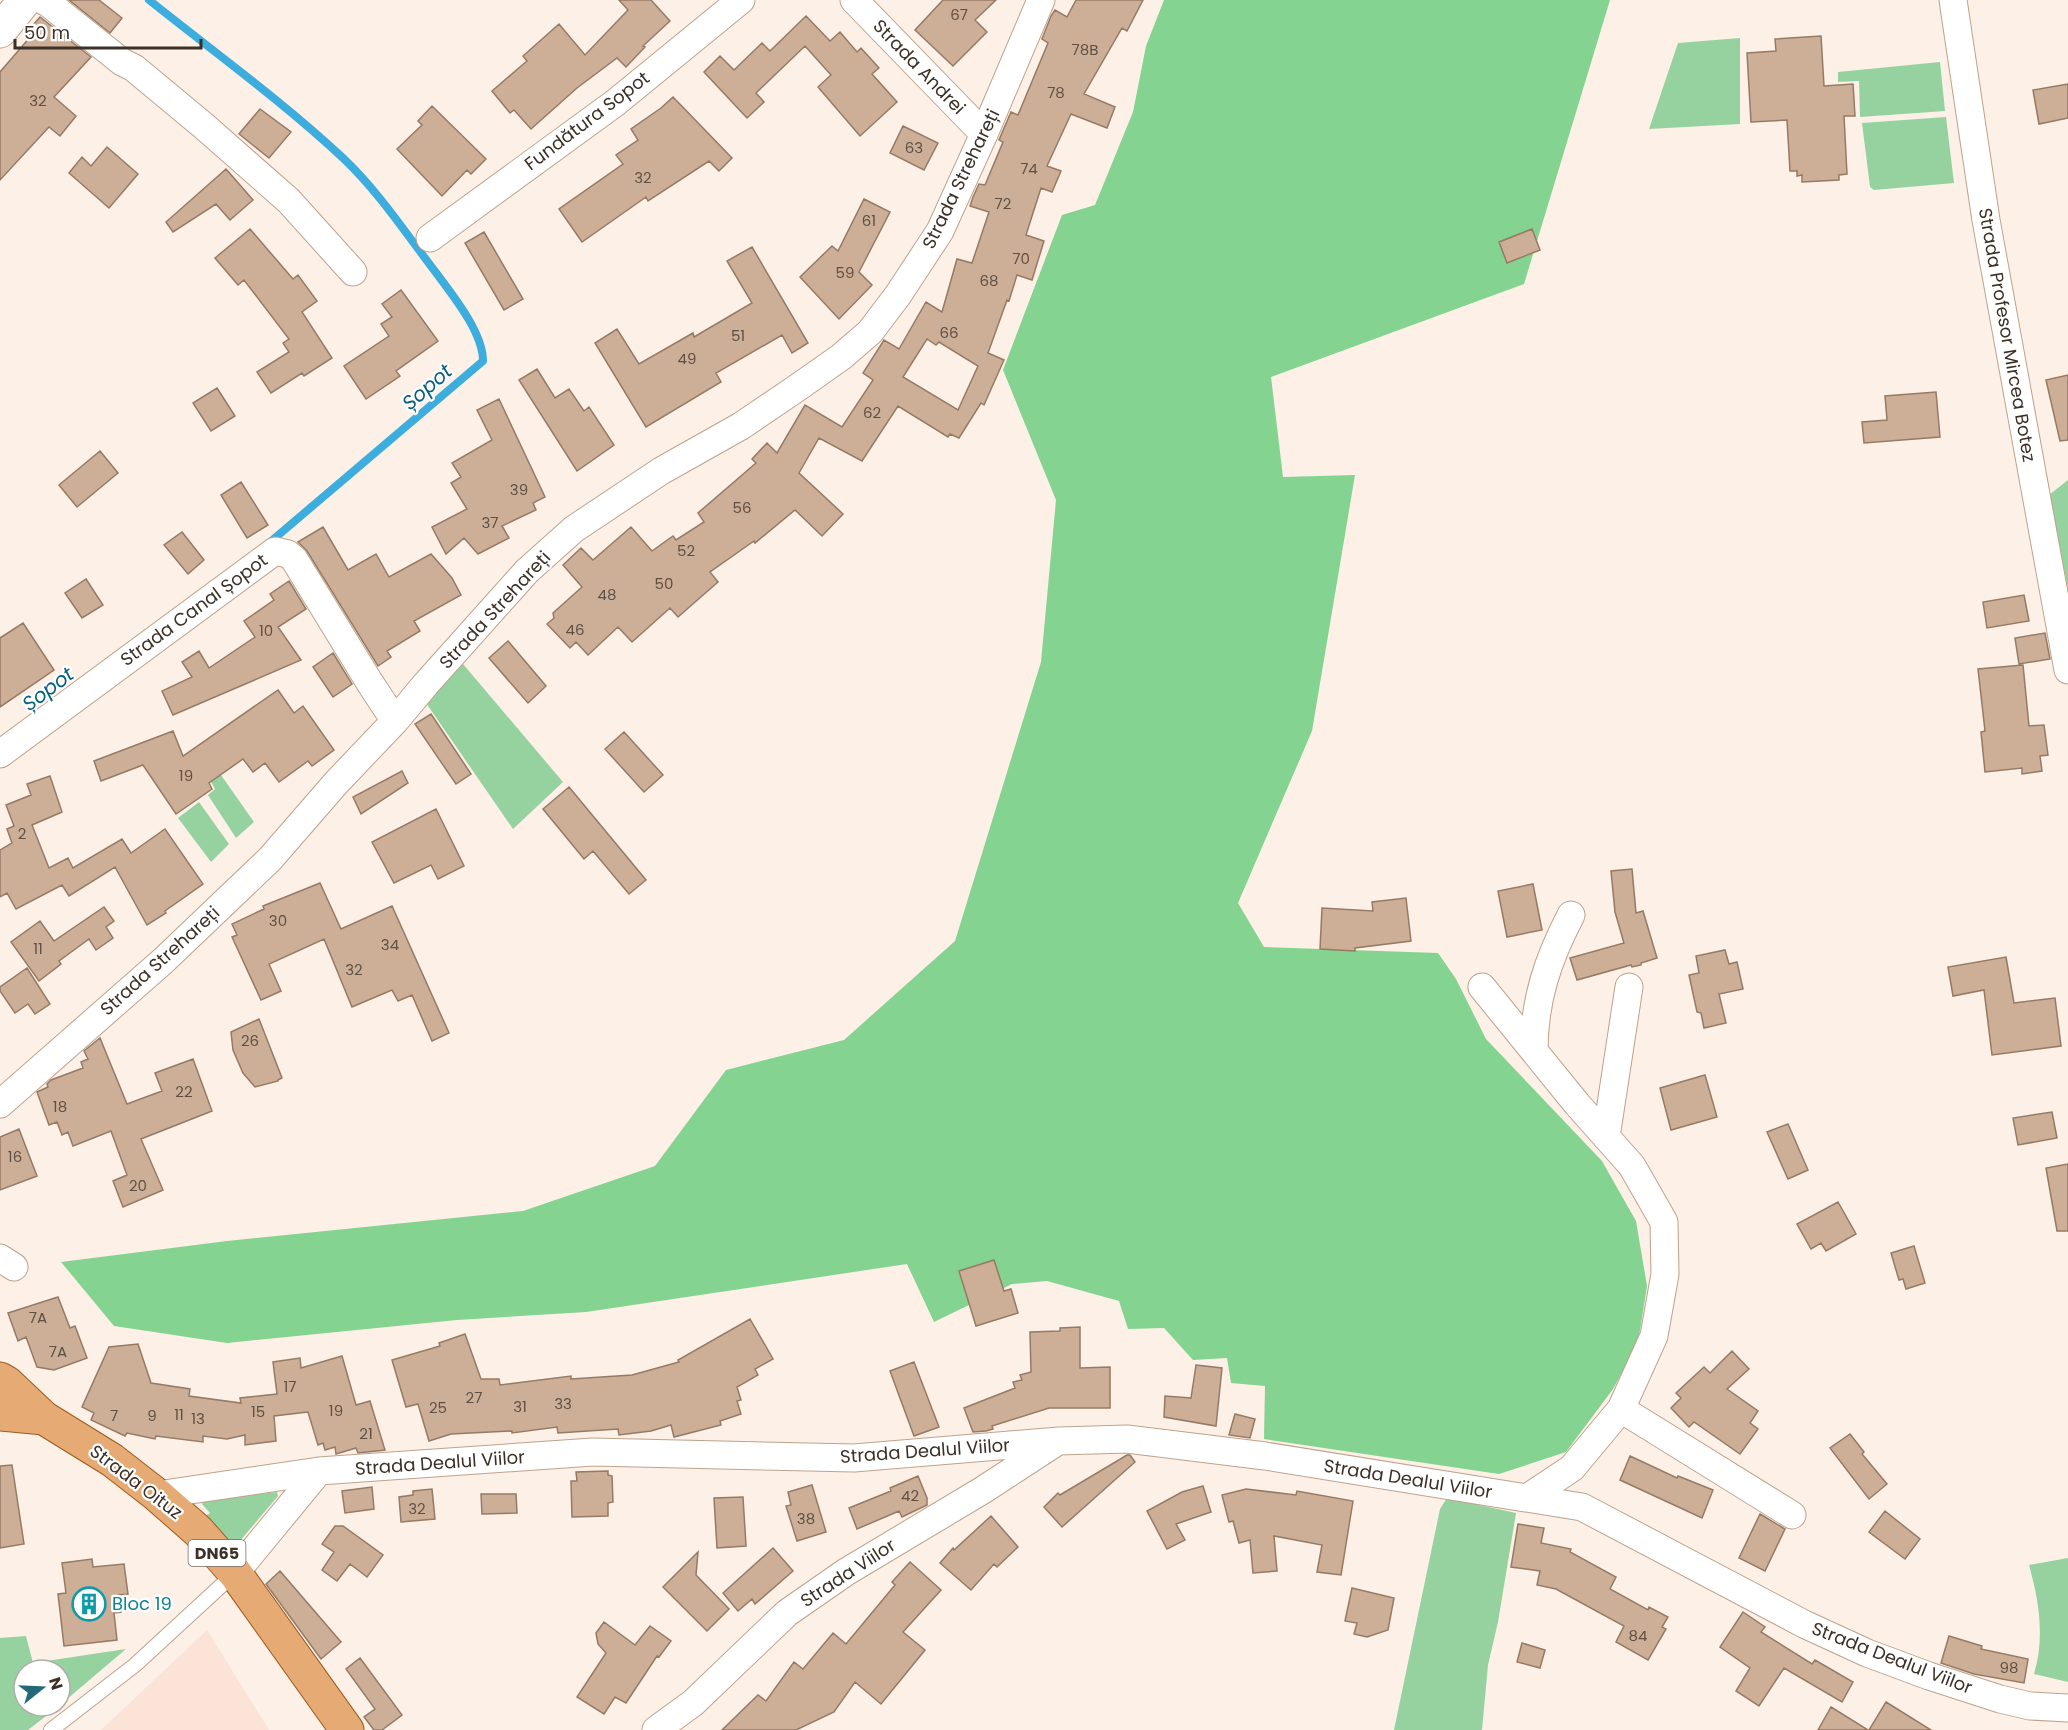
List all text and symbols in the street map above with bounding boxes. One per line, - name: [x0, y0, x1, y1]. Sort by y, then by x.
- house number: 67: [950, 4, 968, 25]
- scale bar: [15, 12, 201, 50]
- street label: Strada Andrei: [868, 14, 971, 120]
- text: 50 m: [24, 20, 70, 45]
- house number: 78B: [1072, 39, 1098, 60]
- street label: Fundătura Sopot: [519, 65, 654, 176]
- house number: 78: [1047, 82, 1065, 103]
- house number: 32: [29, 90, 47, 111]
- street label: Strada Strehareți: [916, 105, 1005, 253]
- house number: 63: [905, 137, 923, 158]
- house number: 74: [1020, 158, 1038, 179]
- house number: 32: [634, 167, 652, 188]
- house number: 72: [995, 193, 1011, 214]
- street label: Strada Profesor Mircea Botez: [1973, 206, 2042, 464]
- house number: 61: [862, 210, 876, 231]
- house number: 70: [1012, 248, 1030, 269]
- house number: 59: [836, 262, 854, 283]
- house number: 68: [980, 270, 999, 291]
- house number: 66: [939, 322, 959, 343]
- house number: 51: [731, 325, 745, 346]
- house number: 49: [678, 348, 696, 369]
- water label: Șopot: [396, 357, 459, 417]
- house number: 62: [863, 402, 881, 423]
- house number: 39: [510, 479, 528, 500]
- house number: 56: [733, 497, 751, 518]
- house number: 37: [481, 512, 499, 533]
- house number: 52: [677, 540, 695, 561]
- street label: Strada Strehareți: [433, 545, 556, 674]
- street label: Strada Canal Șopot: [115, 548, 272, 672]
- house number: 50: [655, 573, 673, 594]
- house number: 48: [598, 584, 616, 605]
- house number: 46: [566, 619, 584, 640]
- house number: 10: [259, 620, 273, 641]
- water label: Șopot: [16, 660, 80, 718]
- house number: 19: [179, 765, 193, 786]
- house number: 2: [18, 823, 26, 844]
- street label: Strada Strehareți: [95, 900, 225, 1021]
- house number: 30: [269, 910, 287, 931]
- house number: 34: [381, 934, 399, 955]
- house number: 11: [33, 938, 43, 959]
- house number: 32: [345, 959, 363, 980]
- house number: 26: [241, 1030, 259, 1051]
- house number: 22: [175, 1081, 193, 1102]
- house number: 18: [53, 1096, 67, 1117]
- house number: 16: [8, 1146, 22, 1167]
- house number: 20: [129, 1175, 147, 1196]
- house number: 7A: [29, 1307, 47, 1328]
- house number: 7A: [49, 1341, 67, 1362]
- house number: 17: [284, 1376, 297, 1397]
- house number: 27: [466, 1387, 482, 1408]
- house number: 33: [554, 1393, 572, 1414]
- house number: 31: [513, 1396, 527, 1417]
- house number: 25: [429, 1397, 447, 1418]
- house number: 19: [329, 1400, 343, 1421]
- house number: 15: [251, 1401, 265, 1422]
- house number: 11: [174, 1404, 184, 1425]
- house number: 7: [110, 1405, 118, 1426]
- house number: 9: [147, 1405, 157, 1426]
- house number: 13: [191, 1408, 205, 1429]
- house number: 21: [359, 1423, 373, 1444]
- street label: Strada Dealul Viilor: [839, 1432, 1011, 1469]
- street label: Strada Oituz: [85, 1439, 188, 1525]
- street label: Strada Dealul Viilor: [354, 1444, 526, 1481]
- street label: Strada Dealul Viilor: [1322, 1453, 1494, 1504]
- house number: 42: [901, 1485, 919, 1506]
- house number: 32: [408, 1498, 426, 1519]
- house number: 38: [797, 1508, 815, 1529]
- street label: Strada Viilor: [795, 1532, 900, 1613]
- road number: DN65: [188, 1540, 246, 1566]
- building icon: Bloc 19: [71, 1586, 107, 1622]
- place label: Bloc 19: [112, 1591, 172, 1616]
- street label: Strada Dealul Viilor: [1808, 1615, 1976, 1700]
- house number: 84: [1629, 1625, 1647, 1646]
- house number: 98: [2000, 1657, 2018, 1678]
- north arrow: [12, 1658, 72, 1718]
- text: N: [43, 1674, 69, 1693]

